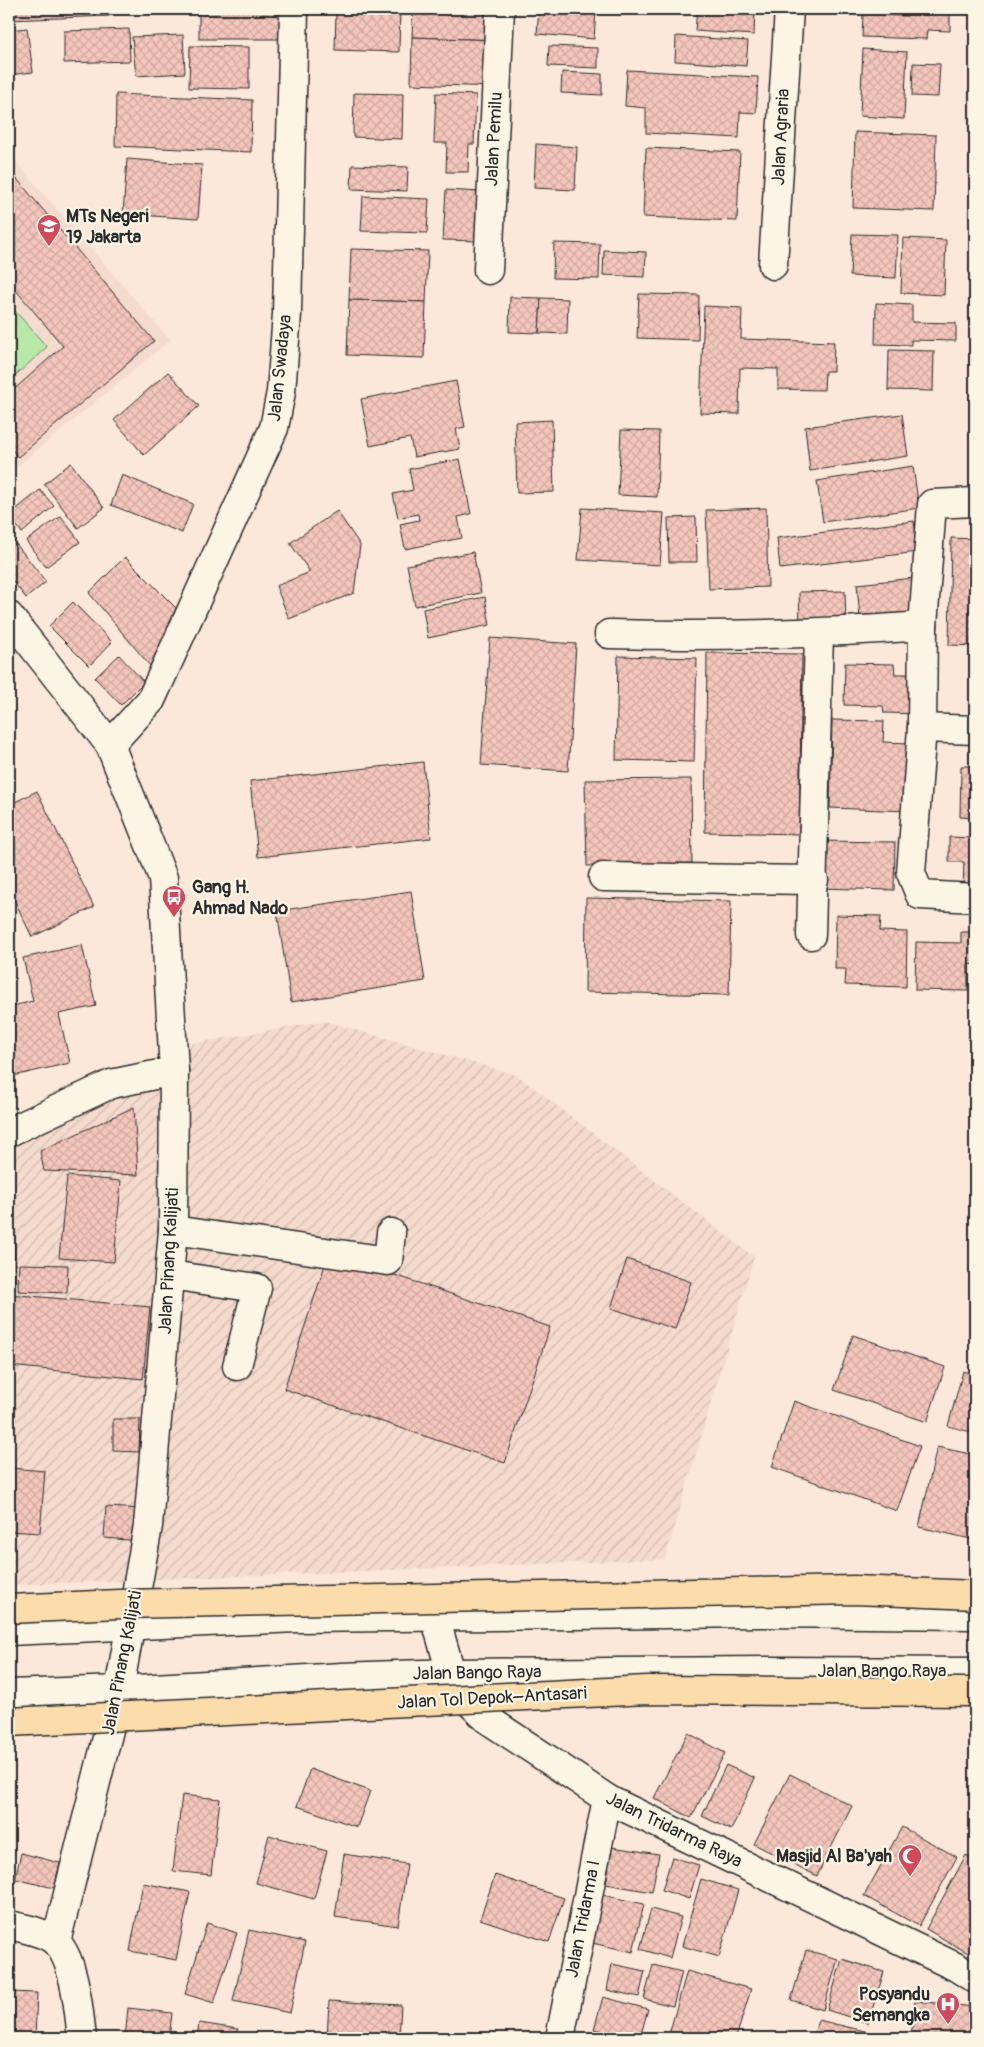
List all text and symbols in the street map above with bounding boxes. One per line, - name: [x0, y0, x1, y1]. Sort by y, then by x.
- street label: Jalan Agraria: [767, 88, 795, 186]
- street label: Jalan Pemilu: [480, 91, 508, 187]
- place label: MTs Negeri 19 Jakarta: [66, 205, 149, 249]
- school or university icon: MTs Negeri 19 Jakarta: [36, 213, 62, 247]
- street label: Jalan Swadaya: [263, 313, 297, 423]
- place label: Gang H. Ahmad Nado: [192, 876, 288, 920]
- bus stop icon: Gang H. Ahmad Nado: [161, 884, 187, 918]
- street label: Jalan Pinang Kalijati: [154, 1187, 184, 1335]
- street label: Jalan Pinang Kalijati: [97, 1589, 147, 1737]
- street label: Jalan Bango Raya: [412, 1660, 542, 1686]
- street label: Jalan Bango Raya: [818, 1660, 946, 1683]
- street label: Jalan Tol Depok–Antasari: [397, 1682, 587, 1714]
- street label: Jalan Tridarma Raya: [602, 1787, 746, 1873]
- mosque icon: Masjid Al Ba'yah: [897, 1843, 923, 1877]
- place label: Masjid Al Ba'yah: [776, 1845, 893, 1868]
- street label: Jalan Tridarma I: [560, 1858, 606, 1980]
- place label: Posyandu Semangka: [852, 1983, 931, 2027]
- hospital icon: Posyandu Semangka: [935, 1991, 961, 2025]

